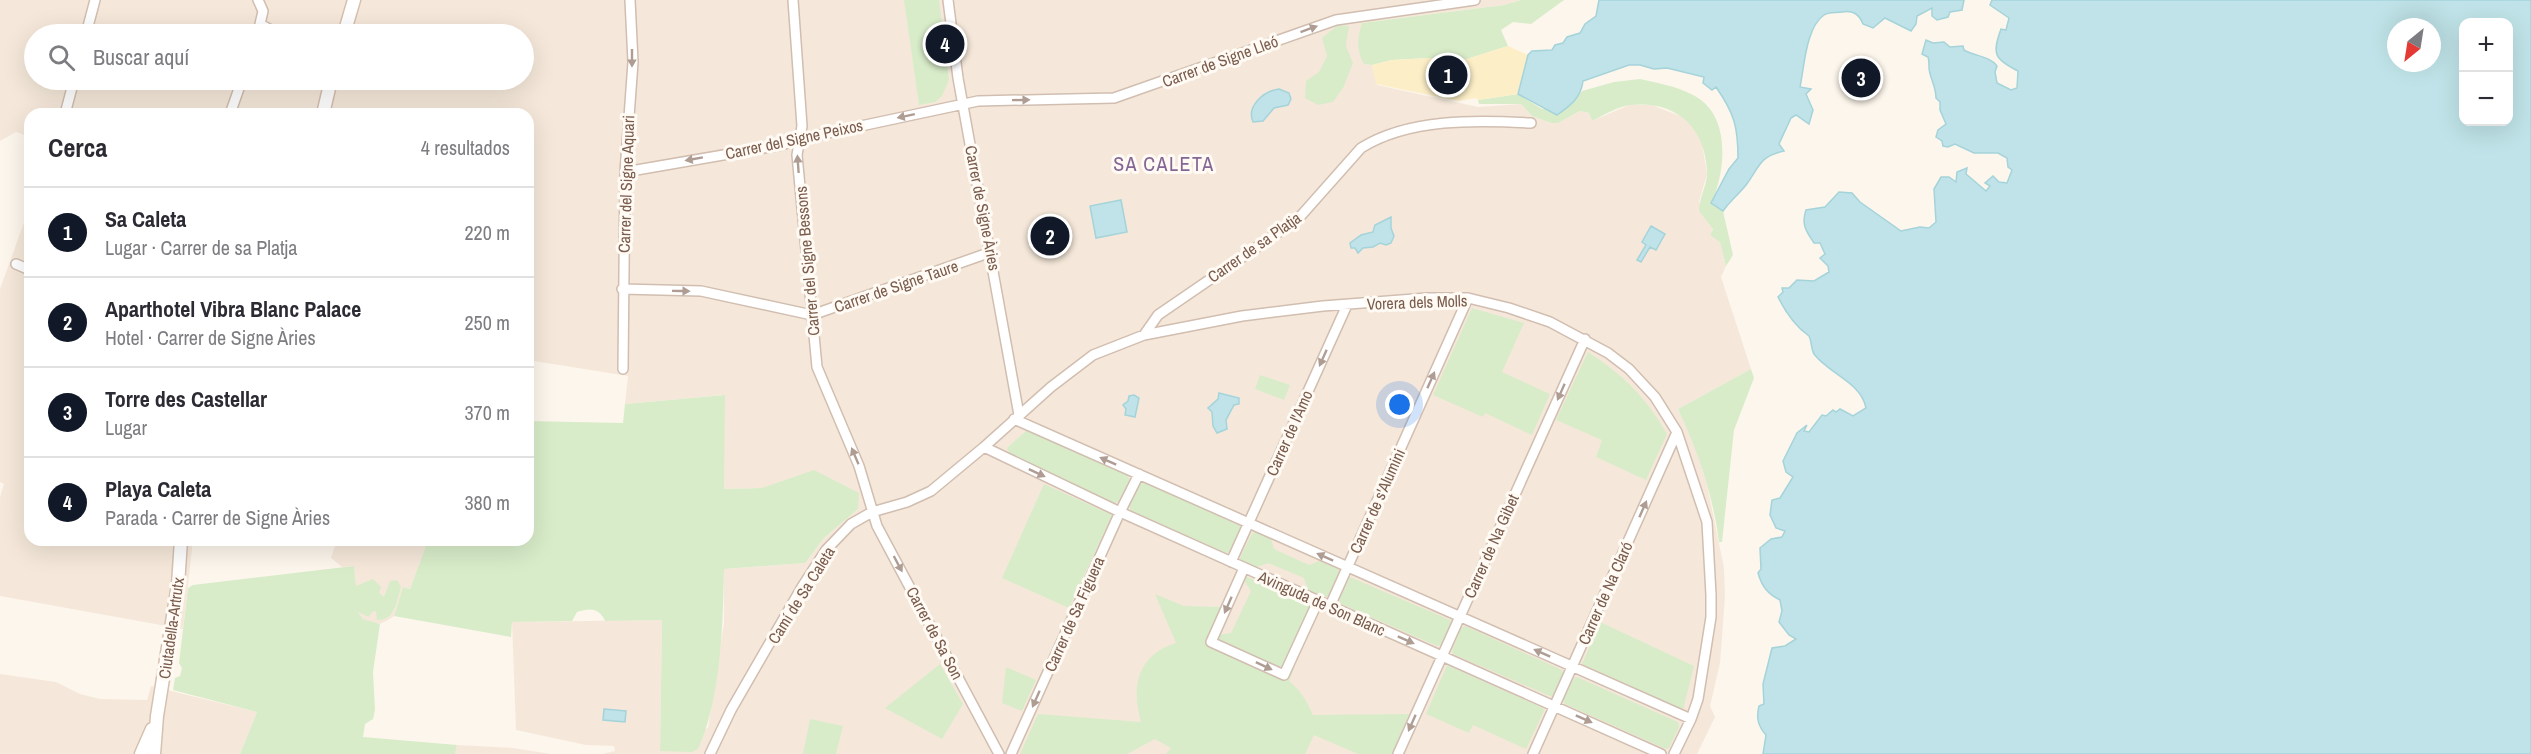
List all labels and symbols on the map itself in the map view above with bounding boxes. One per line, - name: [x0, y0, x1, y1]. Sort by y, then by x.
- north arrow: [2387, 18, 2441, 72]
- pin: 4: [926, 22, 964, 66]
- one-way arrow: [1300, 24, 1318, 34]
- street label: Carrer de Signe Lleó: [1159, 30, 1281, 92]
- one-way arrow: [627, 49, 637, 68]
- pin: 1: [1428, 52, 1468, 98]
- pin: 3: [1842, 56, 1880, 100]
- one-way arrow: [1012, 95, 1031, 105]
- one-way arrow: [897, 111, 915, 121]
- street label: Carrer del Signe Peixos: [723, 114, 865, 164]
- street label: Carrer del Signe Aquari: [613, 115, 639, 253]
- street label: Carrer de Signe Àries: [960, 144, 1006, 272]
- district label: SA CALETA: [1113, 150, 1215, 177]
- one-way arrow: [685, 155, 704, 164]
- one-way arrow: [794, 155, 803, 174]
- street label: Carrer del Signe Bessons: [789, 185, 825, 337]
- street label: Carrer de sa Platja: [1203, 206, 1306, 287]
- pin: 2: [1030, 214, 1070, 258]
- street label: Carrer de Signe Taure: [831, 254, 961, 318]
- one-way arrow: [671, 286, 690, 295]
- street label: Vorera dels Molls: [1366, 289, 1468, 315]
- one-way arrow: [1318, 349, 1327, 367]
- one-way arrow: [1427, 371, 1436, 389]
- one-way arrow: [1556, 383, 1565, 401]
- street label: Carrer de l'Amo: [1260, 387, 1318, 479]
- your location: [1385, 390, 1414, 419]
- street label: Carrer de s'Alumini: [1344, 445, 1410, 557]
- one-way arrow: [850, 446, 860, 464]
- one-way arrow: [1099, 456, 1117, 466]
- one-way arrow: [1028, 467, 1046, 477]
- street label: Carrer de Na Gibet: [1458, 490, 1524, 601]
- one-way arrow: [1638, 501, 1647, 518]
- street label: Carrer de Na Claró: [1572, 538, 1638, 648]
- street label: Camí de Sa Caleta: [762, 542, 840, 648]
- street label: Carrer de Sa Figuera: [1039, 552, 1110, 675]
- one-way arrow: [1315, 552, 1333, 562]
- one-way arrow: [893, 555, 903, 572]
- street label: Avinguda de Son Blanc: [1254, 565, 1389, 641]
- street label: Ciutadella-Artrutx: [153, 575, 189, 680]
- street label: Carrer de Sa Son: [901, 583, 969, 683]
- one-way arrow: [1223, 597, 1232, 614]
- one-way arrow: [1397, 635, 1415, 645]
- one-way arrow: [1532, 648, 1550, 658]
- one-way arrow: [1256, 662, 1273, 671]
- one-way arrow: [1031, 691, 1041, 709]
- one-way arrow: [1407, 714, 1416, 732]
- one-way arrow: [1575, 715, 1592, 724]

